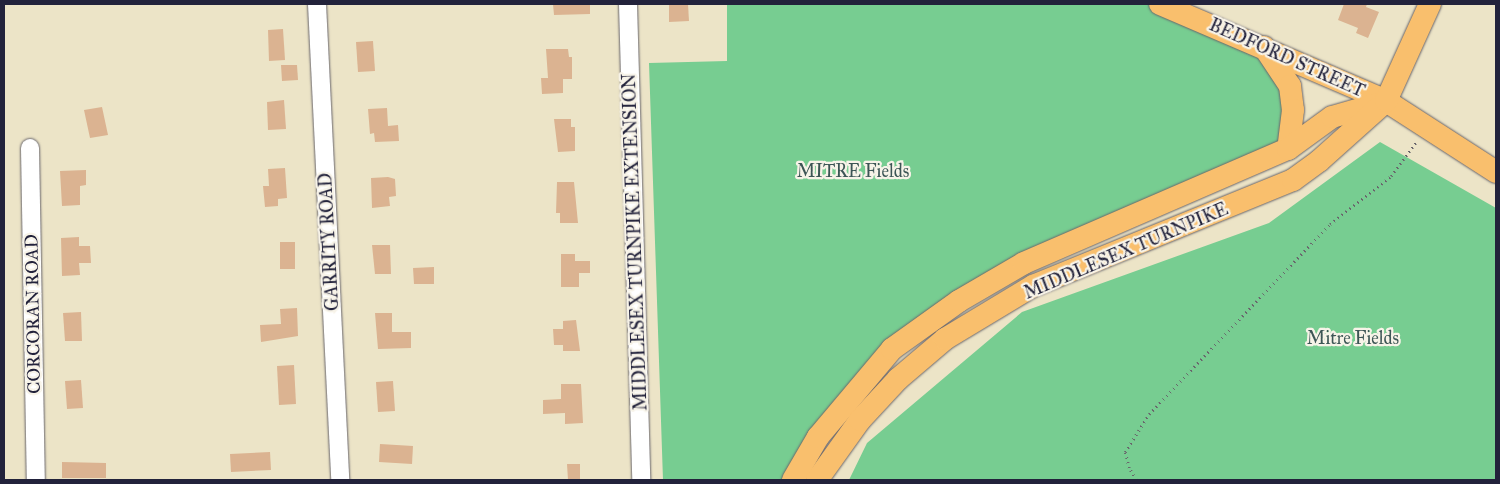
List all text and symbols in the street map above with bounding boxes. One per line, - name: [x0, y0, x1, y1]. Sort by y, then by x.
- street label: BEDFORD STREET: [1206, 14, 1368, 102]
- street label: MIDDLESEX TURNPIKE EXTENSION: [618, 73, 652, 411]
- park label: MITRE Fields: [797, 160, 909, 182]
- street label: GARRITY ROAD: [315, 172, 343, 312]
- street label: MIDDLESEX TURNPIKE: [1021, 198, 1231, 304]
- street label: CORCORAN ROAD: [21, 234, 45, 394]
- park label: Mitre Fields: [1307, 327, 1399, 349]

